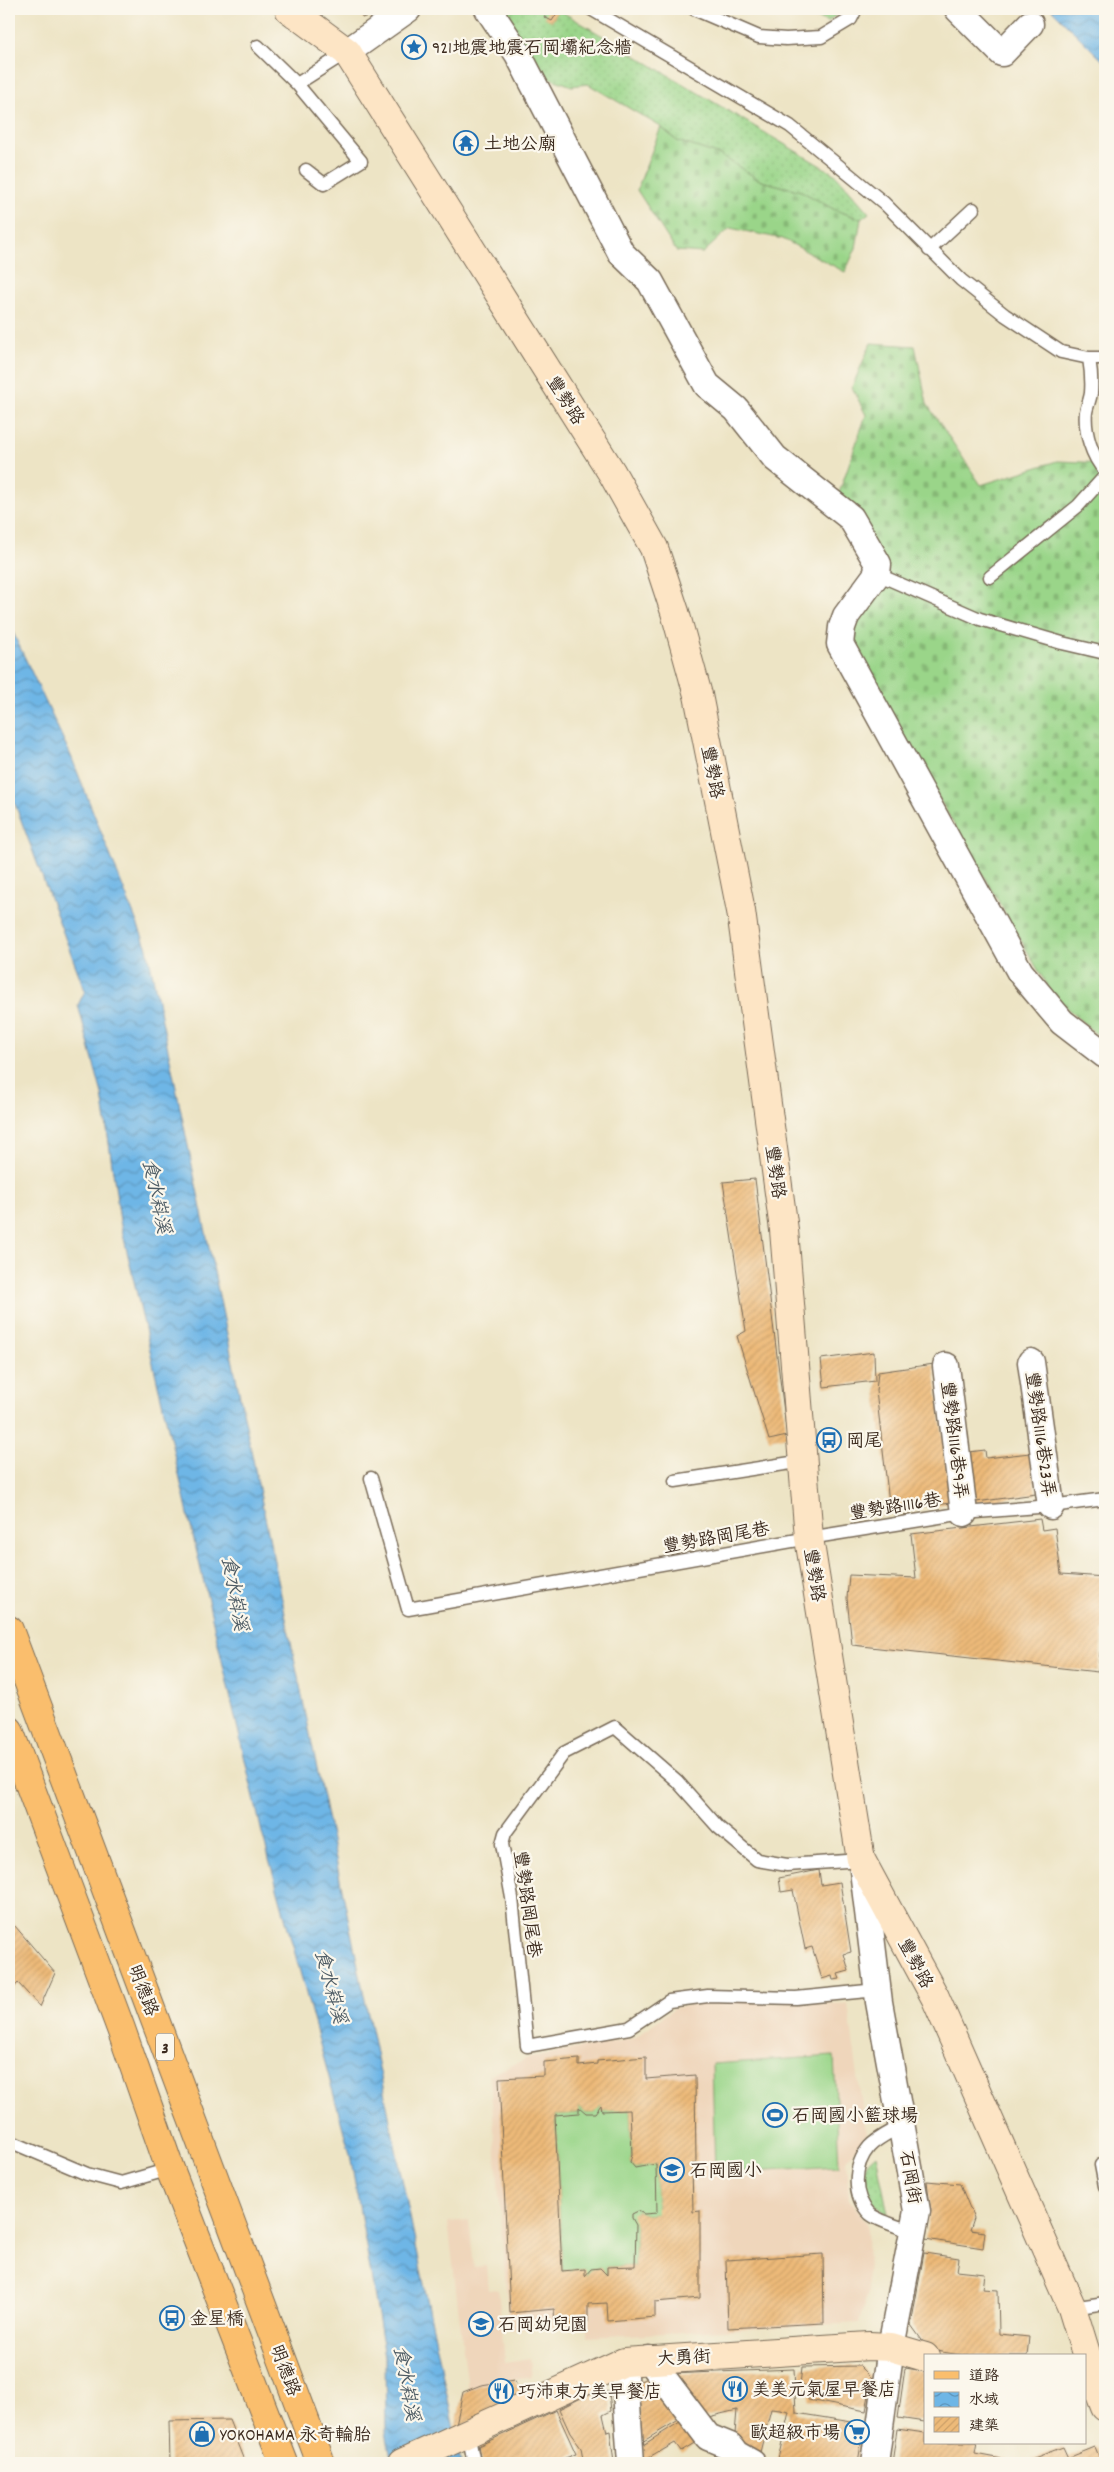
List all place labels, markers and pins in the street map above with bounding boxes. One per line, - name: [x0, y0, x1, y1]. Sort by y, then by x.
- place icon: 921地震地震石岡壩紀念牆: [401, 34, 427, 60]
- place label: 921地震地震石岡壩紀念牆: [432, 37, 632, 62]
- temple icon: 土地公廟: [453, 130, 479, 156]
- place label: 土地公廟: [484, 133, 556, 158]
- bus stop icon: 岡尾: [816, 1427, 842, 1453]
- place label: 岡尾: [846, 1430, 882, 1455]
- sports icon: 石岡國小籃球場: [762, 2102, 788, 2128]
- place label: 石岡國小籃球場: [792, 2105, 918, 2130]
- school or university icon: 石岡國小: [659, 2157, 685, 2183]
- place label: 石岡國小: [690, 2160, 762, 2185]
- bus stop icon: 金星橋: [159, 2305, 185, 2331]
- place label: 金星橋: [190, 2308, 244, 2333]
- school or university icon: 石岡幼兒園: [468, 2311, 494, 2337]
- place label: 石岡幼兒園: [498, 2314, 588, 2339]
- restaurant icon: 美美元氣屋早餐店: [722, 2376, 748, 2402]
- restaurant icon: 巧沛東方美早餐店: [488, 2378, 514, 2404]
- place label: 美美元氣屋早餐店: [752, 2379, 896, 2404]
- place label: 巧沛東方美早餐店: [518, 2381, 662, 2406]
- supermarket icon: 歐超級市場: [844, 2419, 870, 2445]
- shop icon: YOKOHAMA 永奇輪胎: [189, 2421, 215, 2447]
- place label: 歐超級市場: [750, 2422, 840, 2447]
- place label: YOKOHAMA 永奇輪胎: [220, 2424, 371, 2449]

